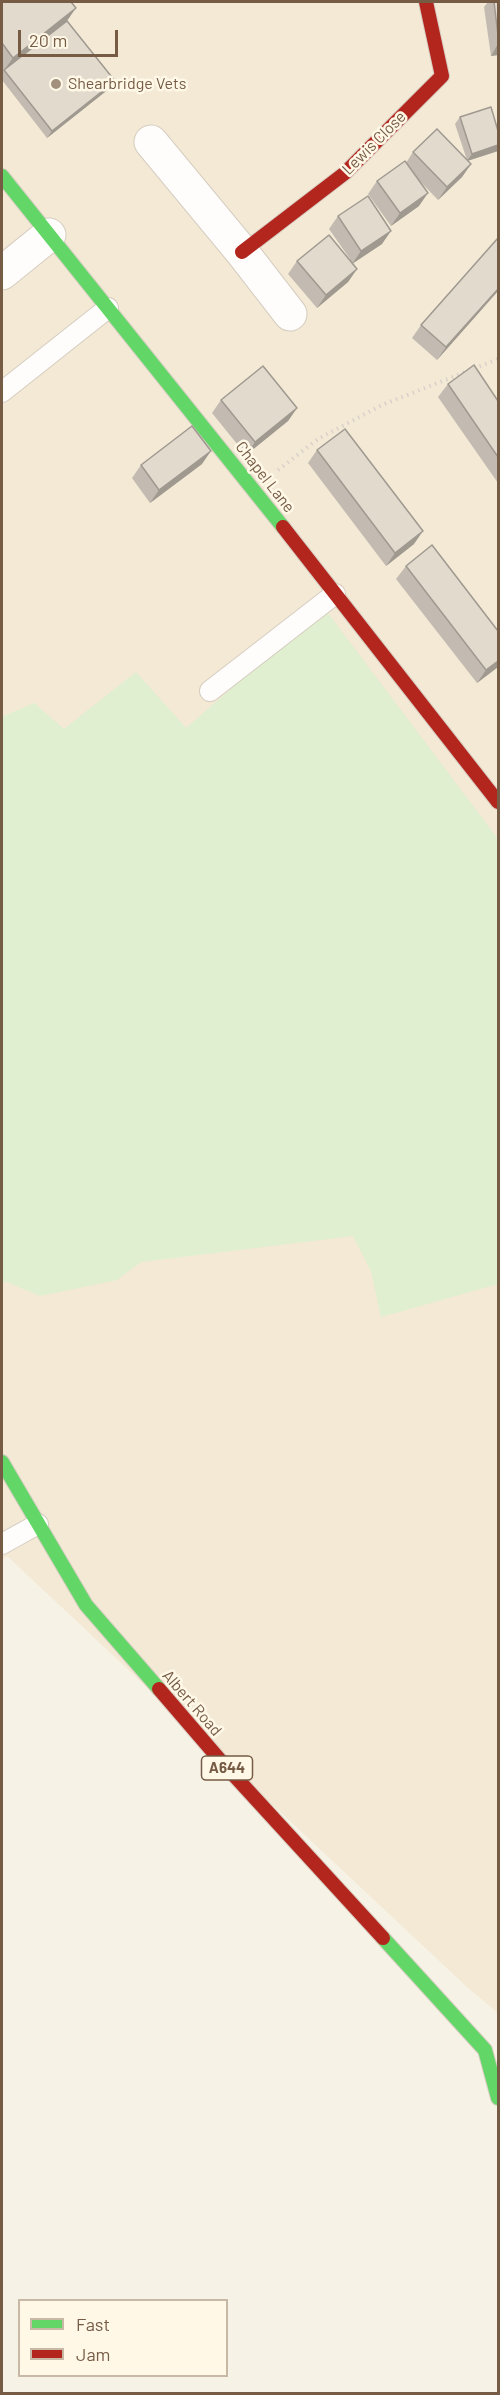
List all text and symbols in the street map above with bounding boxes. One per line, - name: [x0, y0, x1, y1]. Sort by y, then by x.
- scale bar: [21, 18, 122, 56]
- text: 20 m: [29, 29, 67, 51]
- place label: Shearbridge Vets: [68, 74, 187, 94]
- marker: Shearbridge Vets: [49, 77, 63, 91]
- street label: Lewis Close: [338, 107, 410, 179]
- street label: Chapel Lane: [231, 438, 299, 516]
- street label: Albert Road: [158, 1666, 226, 1740]
- road number: A644: [202, 1756, 252, 1780]
- legend: [18, 2299, 228, 2377]
- text: Fast: [76, 2313, 110, 2335]
- text: Jam: [76, 2343, 110, 2365]

